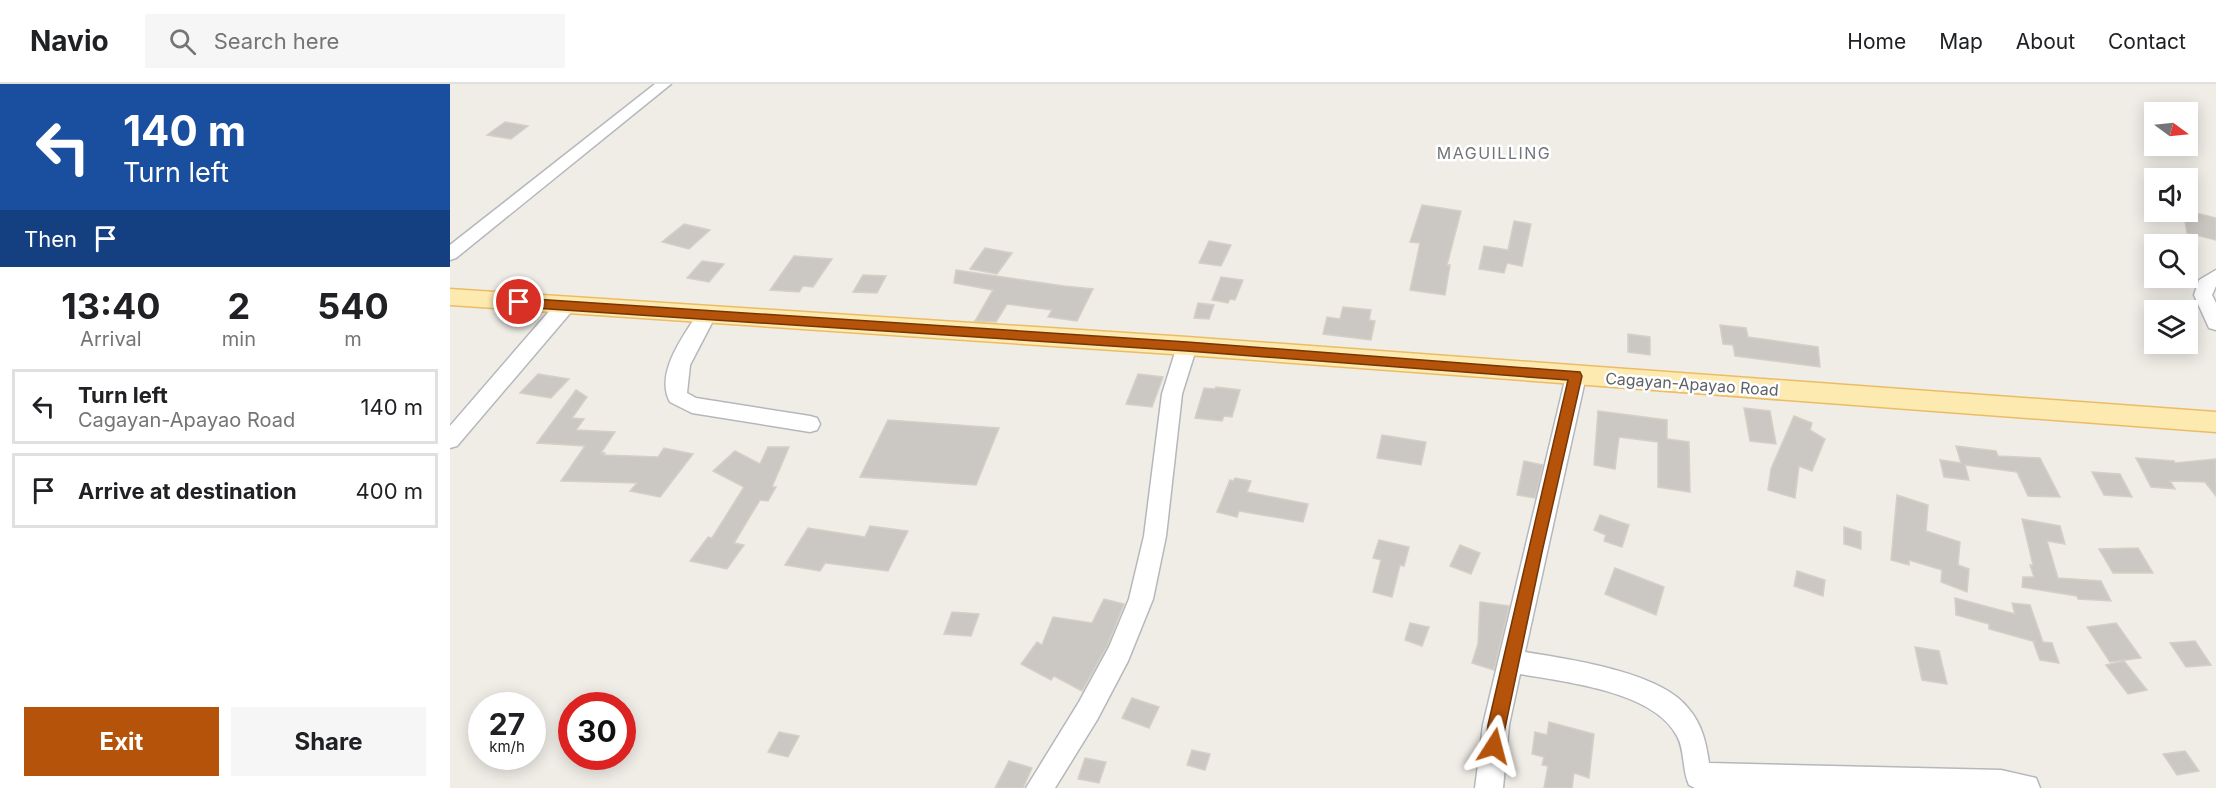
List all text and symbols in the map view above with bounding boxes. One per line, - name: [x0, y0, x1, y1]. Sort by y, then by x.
- search box: [145, 14, 565, 68]
- text: Navio: [30, 24, 109, 58]
- icon: search: [166, 25, 199, 58]
- text: Search here: [214, 28, 339, 54]
- text: Home: [1847, 29, 1906, 54]
- text: Map: [1939, 29, 1983, 54]
- text: About: [2016, 29, 2075, 54]
- text: Contact: [2108, 29, 2186, 54]
- north arrow: [2144, 102, 2198, 156]
- map controls: [2144, 102, 2198, 354]
- text: 140 m: [123, 105, 246, 156]
- icon: left: [24, 108, 102, 186]
- district label: MAGUILLING: [1437, 143, 1551, 163]
- text: Turn left: [123, 156, 229, 189]
- button: sound: [2144, 168, 2198, 222]
- icon: arrive: [89, 222, 122, 255]
- text: Then: [24, 226, 77, 252]
- button: search: [2144, 234, 2198, 288]
- pin: [493, 276, 544, 327]
- text: 13:40: [61, 284, 161, 328]
- text: 2: [228, 284, 250, 328]
- text: 540: [317, 284, 389, 328]
- icon: arrive: [502, 285, 535, 318]
- button: layers: [2144, 300, 2198, 354]
- text: Arrival: [80, 327, 142, 351]
- text: min: [222, 327, 256, 351]
- text: m: [344, 327, 362, 351]
- street label: Cagayan-Apayao Road: [1605, 368, 1779, 400]
- text: Turn left: [78, 382, 168, 408]
- icon: left: [27, 390, 60, 423]
- text: 140 m: [361, 394, 423, 420]
- text: Cagayan-Apayao Road: [78, 408, 295, 432]
- icon: arrive: [27, 474, 60, 507]
- text: Arrive at destination: [78, 478, 297, 504]
- text: 400 m: [356, 478, 423, 504]
- speed limit sign: 30: [558, 692, 636, 770]
- text: 27: [489, 706, 525, 742]
- button: Exit: [24, 707, 219, 776]
- button: Share: [231, 707, 426, 776]
- position arrow: [1462, 714, 1526, 778]
- text: km/h: [489, 737, 525, 756]

